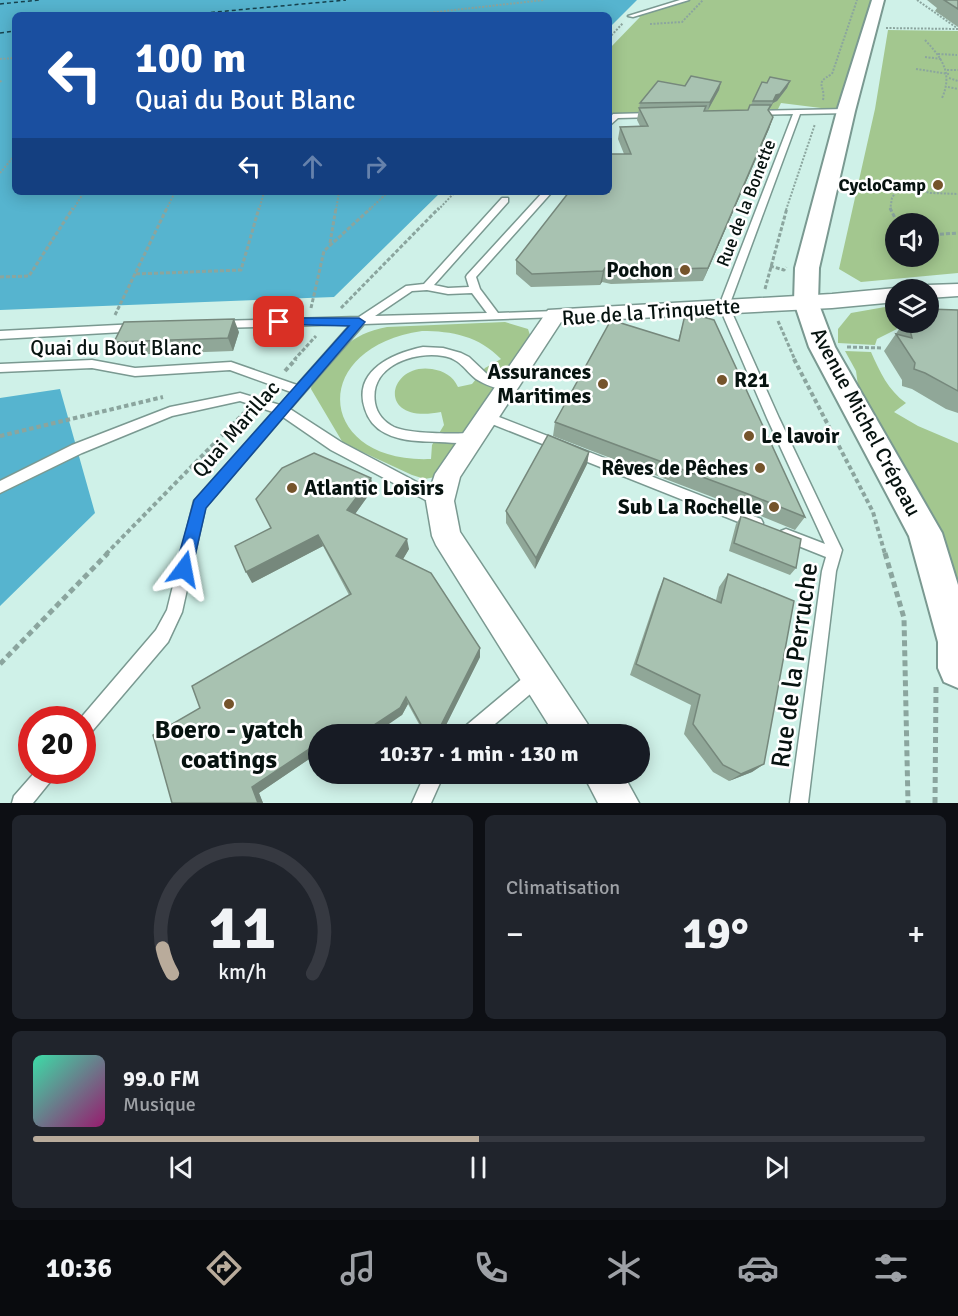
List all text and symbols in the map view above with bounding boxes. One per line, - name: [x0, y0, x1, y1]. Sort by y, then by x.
- text: 100 m: [135, 33, 246, 84]
- icon: left: [36, 36, 114, 114]
- text: Quai du Bout Blanc: [135, 84, 355, 117]
- street label: Rue de la Bonette: [712, 136, 780, 270]
- icon: left: [233, 150, 266, 183]
- icon: ahead: [296, 150, 329, 183]
- icon: right: [359, 150, 392, 183]
- place label: CycloCamp: [839, 174, 926, 196]
- marker: CycloCamp: [931, 178, 945, 192]
- map controls: [885, 213, 939, 333]
- button: sound: [885, 213, 939, 267]
- place label: Pochon: [606, 257, 673, 283]
- marker: Pochon: [678, 263, 692, 277]
- button: layers: [885, 279, 939, 333]
- street label: Rue de la Trinquette: [561, 293, 741, 331]
- pin: [253, 296, 304, 347]
- icon: arrive: [262, 305, 295, 338]
- street label: Avenue Michel Crépeau: [805, 323, 927, 521]
- street label: Quai du Bout Blanc: [30, 335, 202, 361]
- place label: Assurances Maritimes: [488, 359, 591, 409]
- place label: R21: [734, 367, 770, 393]
- marker: R21: [715, 373, 729, 387]
- street label: Quai Marillac: [187, 375, 285, 483]
- marker: Assurances Maritimes: [596, 377, 610, 391]
- place label: Le lavoir: [761, 423, 840, 449]
- marker: Le lavoir: [742, 429, 756, 443]
- place label: Rêves de Pêches: [601, 455, 748, 481]
- marker: Rêves de Pêches: [753, 461, 767, 475]
- place label: Atlantic Loisirs: [304, 475, 444, 501]
- marker: Atlantic Loisirs: [285, 481, 299, 495]
- place label: Sub La Rochelle: [618, 494, 762, 520]
- marker: Sub La Rochelle: [767, 500, 781, 514]
- position arrow: [152, 537, 216, 601]
- street label: Rue de la Perruche: [765, 561, 825, 770]
- marker: Boero - yatch coatings: [222, 697, 236, 711]
- speed limit sign: 20: [18, 706, 96, 784]
- place label: Boero - yatch coatings: [155, 714, 303, 776]
- text: 10:37 · 1 min · 130 m: [379, 740, 579, 767]
- text: Climatisation: [506, 875, 620, 900]
- text: 11: [209, 889, 276, 966]
- text: 19°: [682, 906, 749, 961]
- text: −: [506, 914, 524, 955]
- text: +: [907, 914, 925, 955]
- text: km/h: [218, 959, 267, 985]
- text: 99.0 FM: [123, 1065, 200, 1092]
- text: Musique: [123, 1092, 196, 1117]
- icon: previous: [165, 1151, 198, 1184]
- icon: pause: [462, 1151, 495, 1184]
- icon: next: [760, 1151, 793, 1184]
- icon: directions: [203, 1247, 245, 1289]
- icon: music: [337, 1247, 379, 1289]
- icon: phone: [470, 1247, 512, 1289]
- icon: climate: [603, 1247, 645, 1289]
- icon: car: [737, 1247, 779, 1289]
- icon: filters: [870, 1247, 912, 1289]
- text: 10:36: [46, 1252, 112, 1285]

